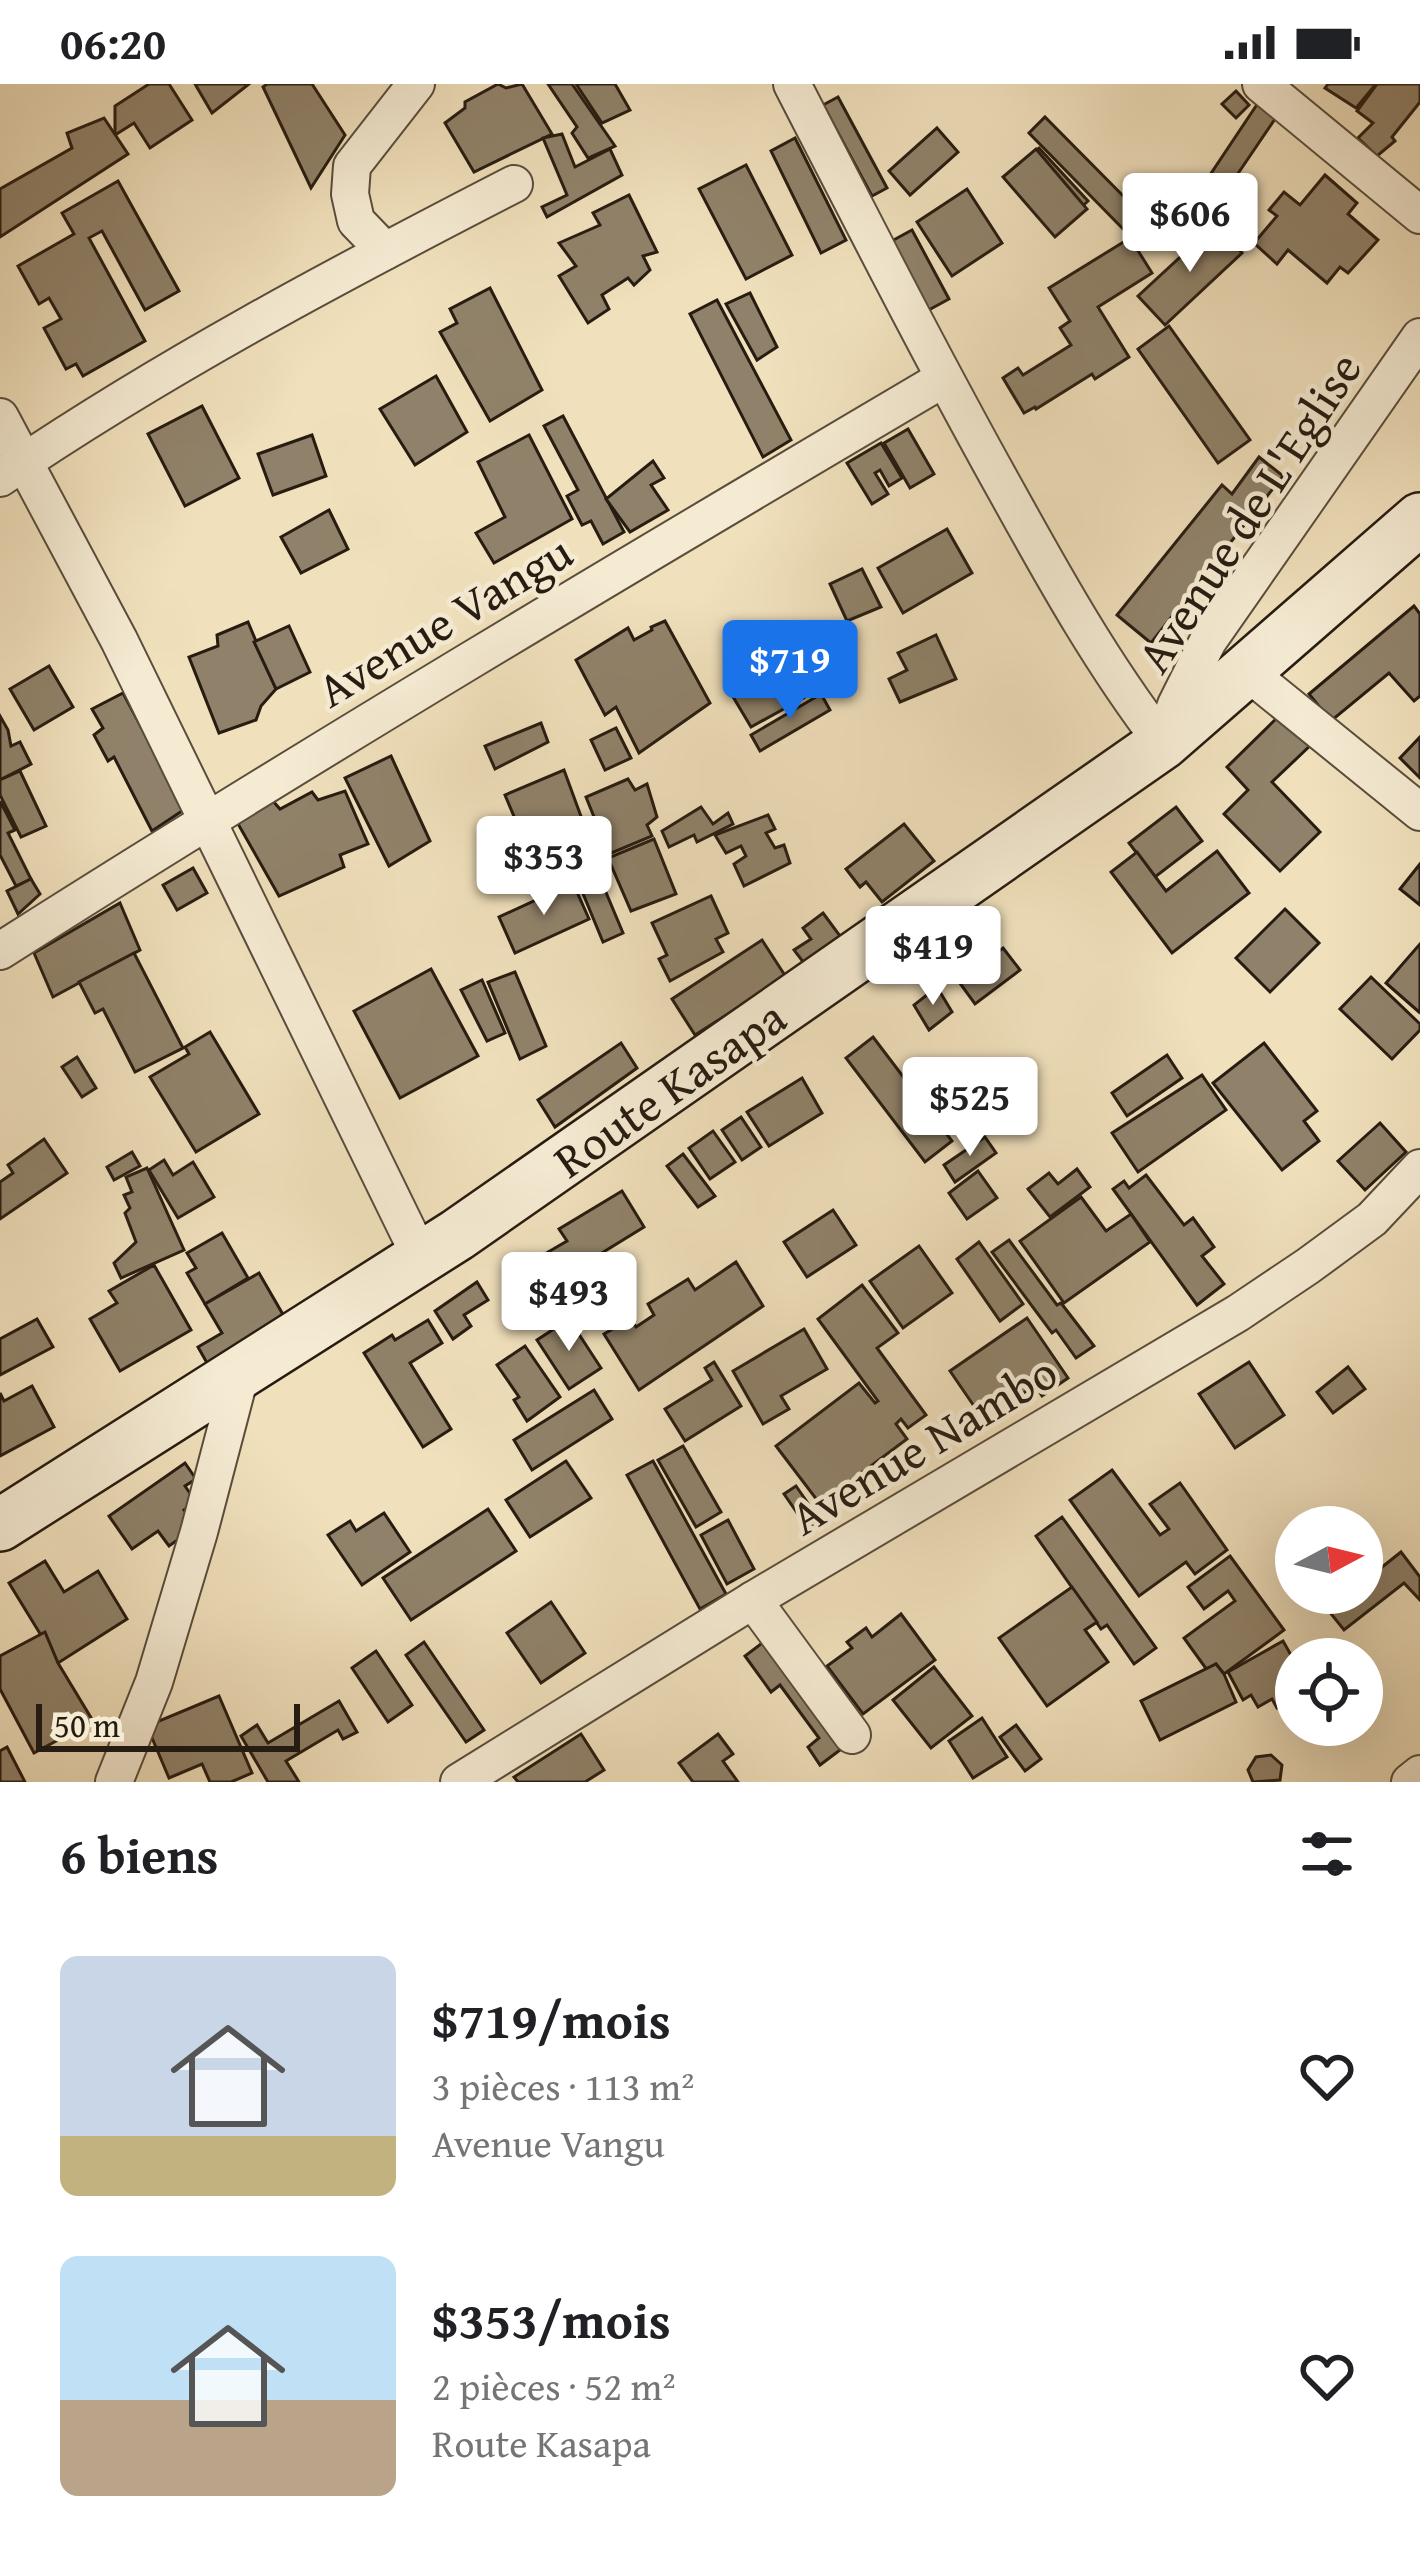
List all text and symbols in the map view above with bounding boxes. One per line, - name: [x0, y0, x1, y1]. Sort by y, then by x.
- text: 06:20: [60, 10, 166, 75]
- pin: $606: [1119, 173, 1261, 275]
- text: $606: [1150, 183, 1230, 240]
- street label: Avenue de L'Eglise: [1118, 338, 1378, 686]
- street label: Avenue Vangu: [303, 516, 585, 724]
- pin: $719: [719, 620, 861, 722]
- text: $719: [750, 630, 830, 687]
- pin: $353: [473, 816, 615, 918]
- text: $353: [504, 826, 584, 883]
- pin: $419: [862, 906, 1004, 1008]
- text: $419: [893, 916, 973, 973]
- street label: Route Kasapa: [538, 981, 800, 1194]
- pin: $525: [899, 1057, 1041, 1159]
- text: $525: [930, 1067, 1010, 1124]
- pin: $493: [498, 1252, 640, 1354]
- text: $493: [529, 1262, 609, 1319]
- street label: Avenue Nambo: [776, 1336, 1070, 1552]
- north arrow: [1275, 1506, 1383, 1614]
- map controls: [1275, 1506, 1383, 1746]
- button: locate: [1275, 1638, 1383, 1746]
- scale bar: [36, 1698, 300, 1751]
- text: 50 m: [54, 1701, 120, 1749]
- text: 6 biens: [60, 1817, 218, 1892]
- icon: filters: [1294, 1821, 1360, 1887]
- text: $719/mois: [432, 1982, 671, 2057]
- icon: home: [156, 2004, 300, 2148]
- icon: heart: [1294, 2043, 1360, 2109]
- text: 3 pièces · 113 m²: [432, 2057, 694, 2114]
- text: Avenue Vangu: [432, 2114, 665, 2171]
- text: $353/mois: [432, 2282, 671, 2357]
- icon: home: [156, 2304, 300, 2448]
- icon: heart: [1294, 2343, 1360, 2409]
- text: 2 pièces · 52 m²: [432, 2357, 676, 2414]
- text: Route Kasapa: [432, 2414, 651, 2471]

